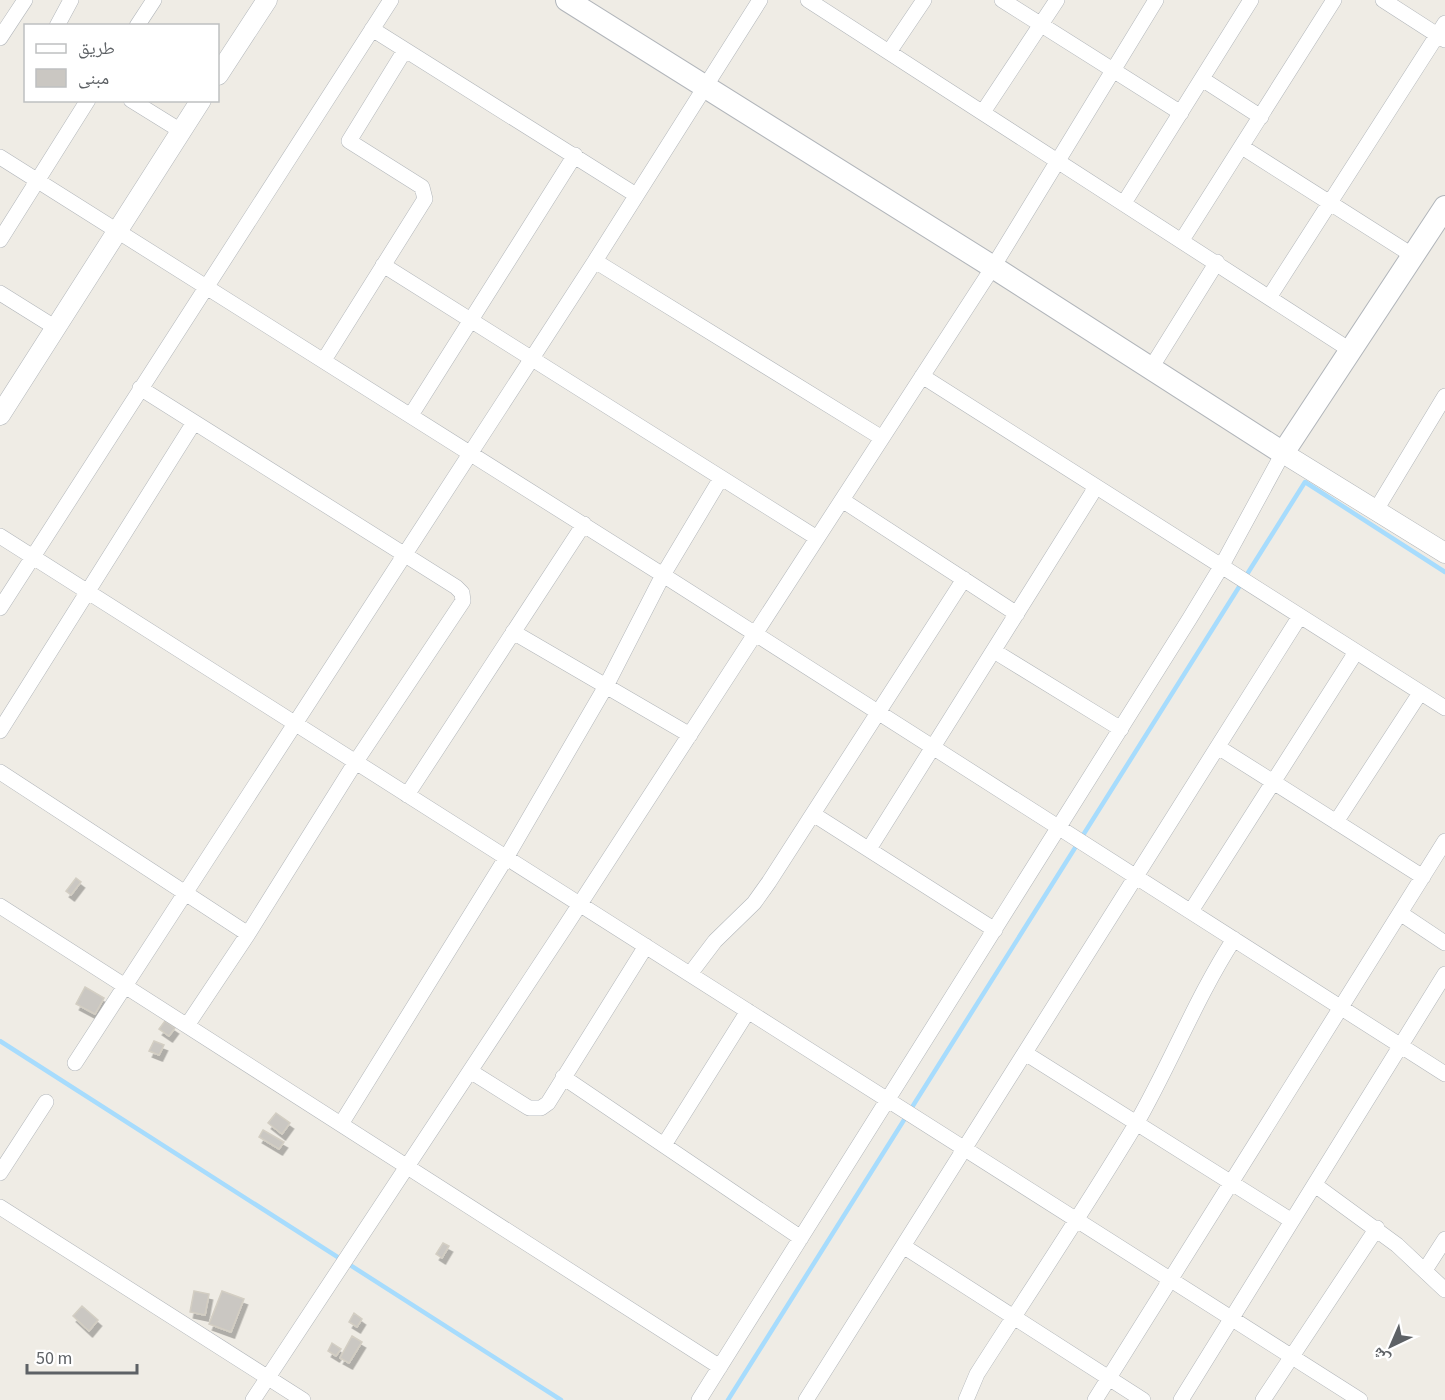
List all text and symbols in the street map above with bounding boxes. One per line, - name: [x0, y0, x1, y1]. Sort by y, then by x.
- legend: [24, 24, 219, 102]
- text: طريق: [78, 36, 115, 61]
- text: مبنى: [78, 66, 109, 91]
- north arrow: [1361, 1316, 1421, 1376]
- scale bar: [27, 1337, 136, 1375]
- text: ش: [1368, 1342, 1395, 1370]
- text: 50 m: [36, 1346, 72, 1371]

